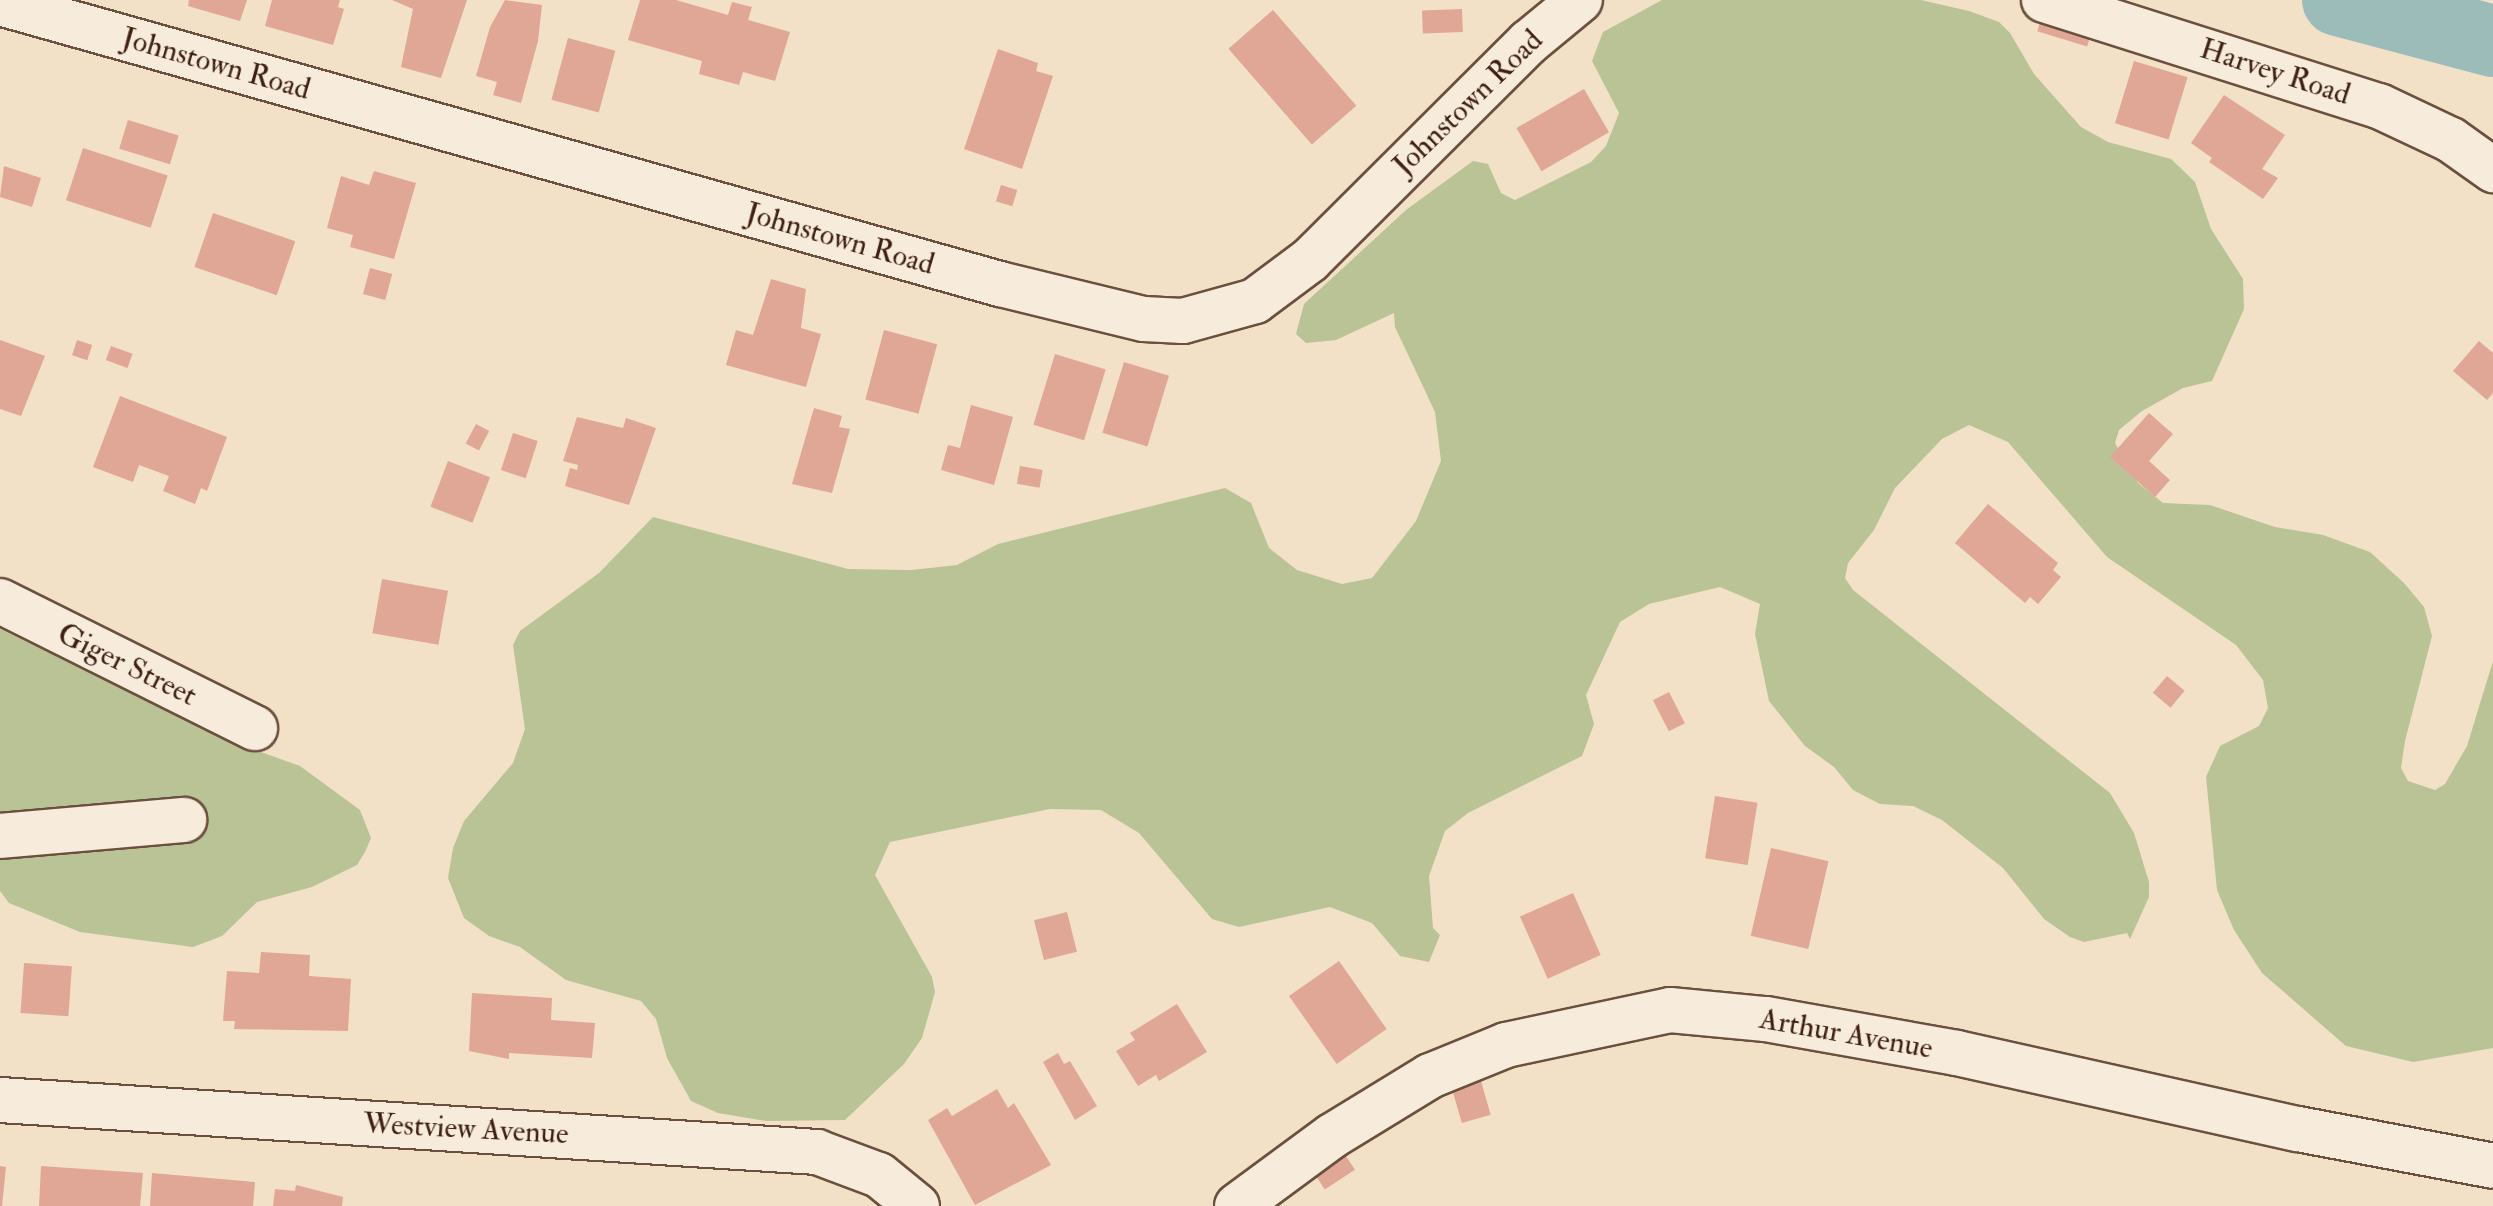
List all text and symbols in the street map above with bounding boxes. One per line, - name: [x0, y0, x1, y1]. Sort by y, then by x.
- street label: Johnstown Road: [118, 20, 314, 108]
- street label: Johnstown Road: [1386, 23, 1550, 183]
- street label: Harvey Road: [2195, 31, 2355, 113]
- street label: Johnstown Road: [742, 195, 938, 283]
- street label: Giger Street: [52, 616, 202, 714]
- street label: Arthur Avenue: [1757, 1001, 1935, 1067]
- street label: Westview Avenue: [363, 1106, 569, 1152]

